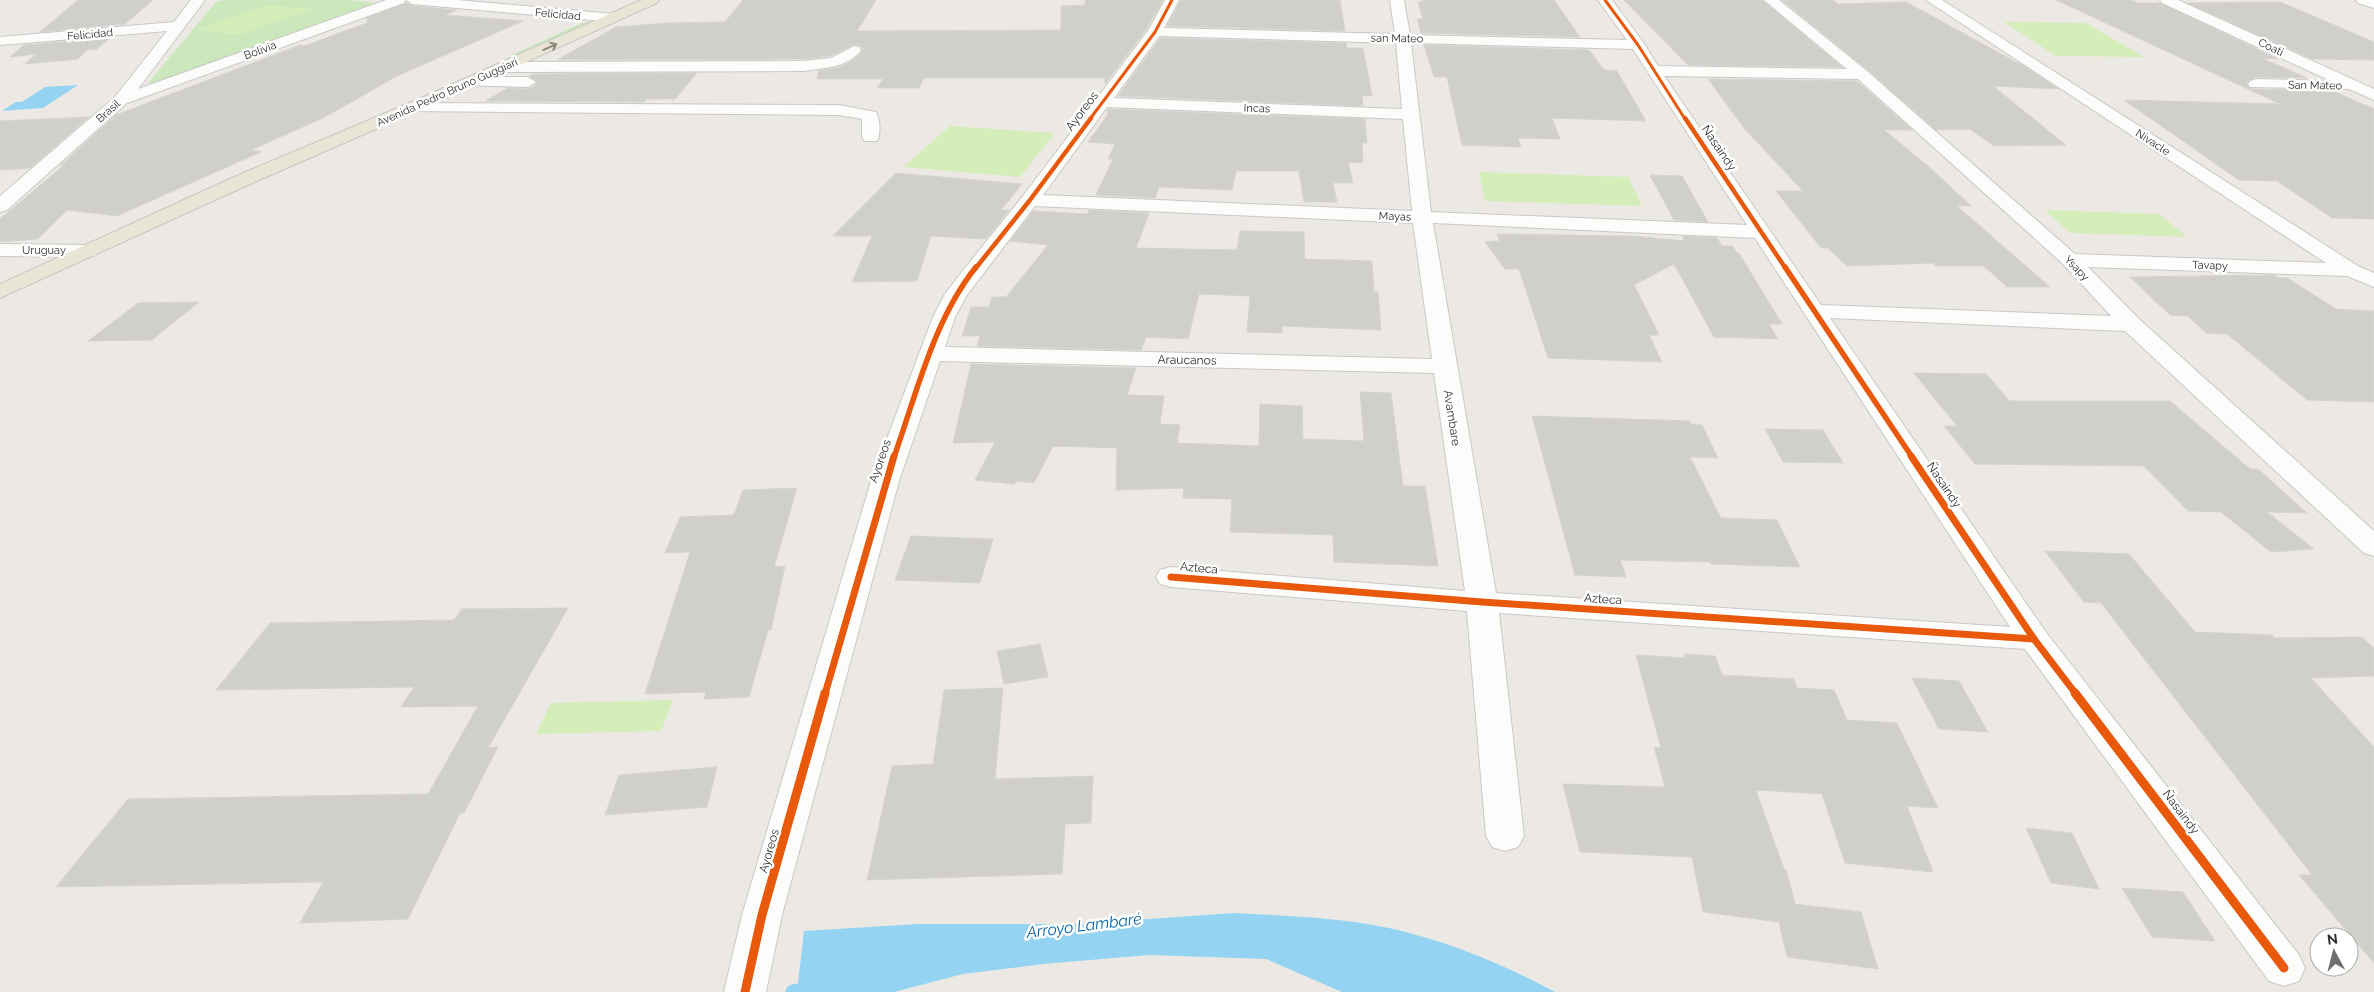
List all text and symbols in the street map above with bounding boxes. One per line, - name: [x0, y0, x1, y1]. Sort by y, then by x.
- street label: Felicidad: [534, 6, 582, 23]
- street label: Felicidad: [67, 26, 114, 43]
- street label: san Mateo: [1371, 32, 1424, 45]
- street label: Coati: [2256, 36, 2285, 59]
- street label: Bolivia: [242, 39, 278, 62]
- one-way arrow: [542, 41, 557, 51]
- street label: Avenida Pedro Bruno Guggiari: [375, 55, 520, 129]
- street label: San Mateo: [2288, 79, 2343, 92]
- street label: Ayoreos: [1063, 89, 1101, 133]
- street label: Brasil: [94, 97, 123, 126]
- street label: Incas: [1244, 102, 1270, 115]
- street label: Ñasaindy: [1699, 123, 1740, 174]
- street label: Nivacle: [2133, 127, 2173, 159]
- street label: Mayas: [1378, 209, 1411, 224]
- street label: Uruguay: [22, 244, 66, 257]
- street label: Ysapy: [2061, 253, 2092, 284]
- street label: Tavapy: [2192, 258, 2228, 273]
- street label: Araucanos: [1157, 352, 1217, 368]
- street label: Avambare: [1441, 389, 1463, 447]
- street label: Ayoreos: [866, 437, 894, 485]
- street label: Ñasaindy: [1924, 460, 1965, 511]
- street label: Azteca: [1179, 559, 1219, 577]
- street label: Azteca: [1584, 591, 1622, 607]
- street label: Ñasaindy: [2160, 787, 2202, 837]
- street label: Ayoreos: [756, 827, 782, 875]
- water label: Arroyo Lambaré: [1024, 909, 1143, 942]
- north arrow: [2309, 927, 2359, 977]
- text: N: [2326, 931, 2339, 948]

